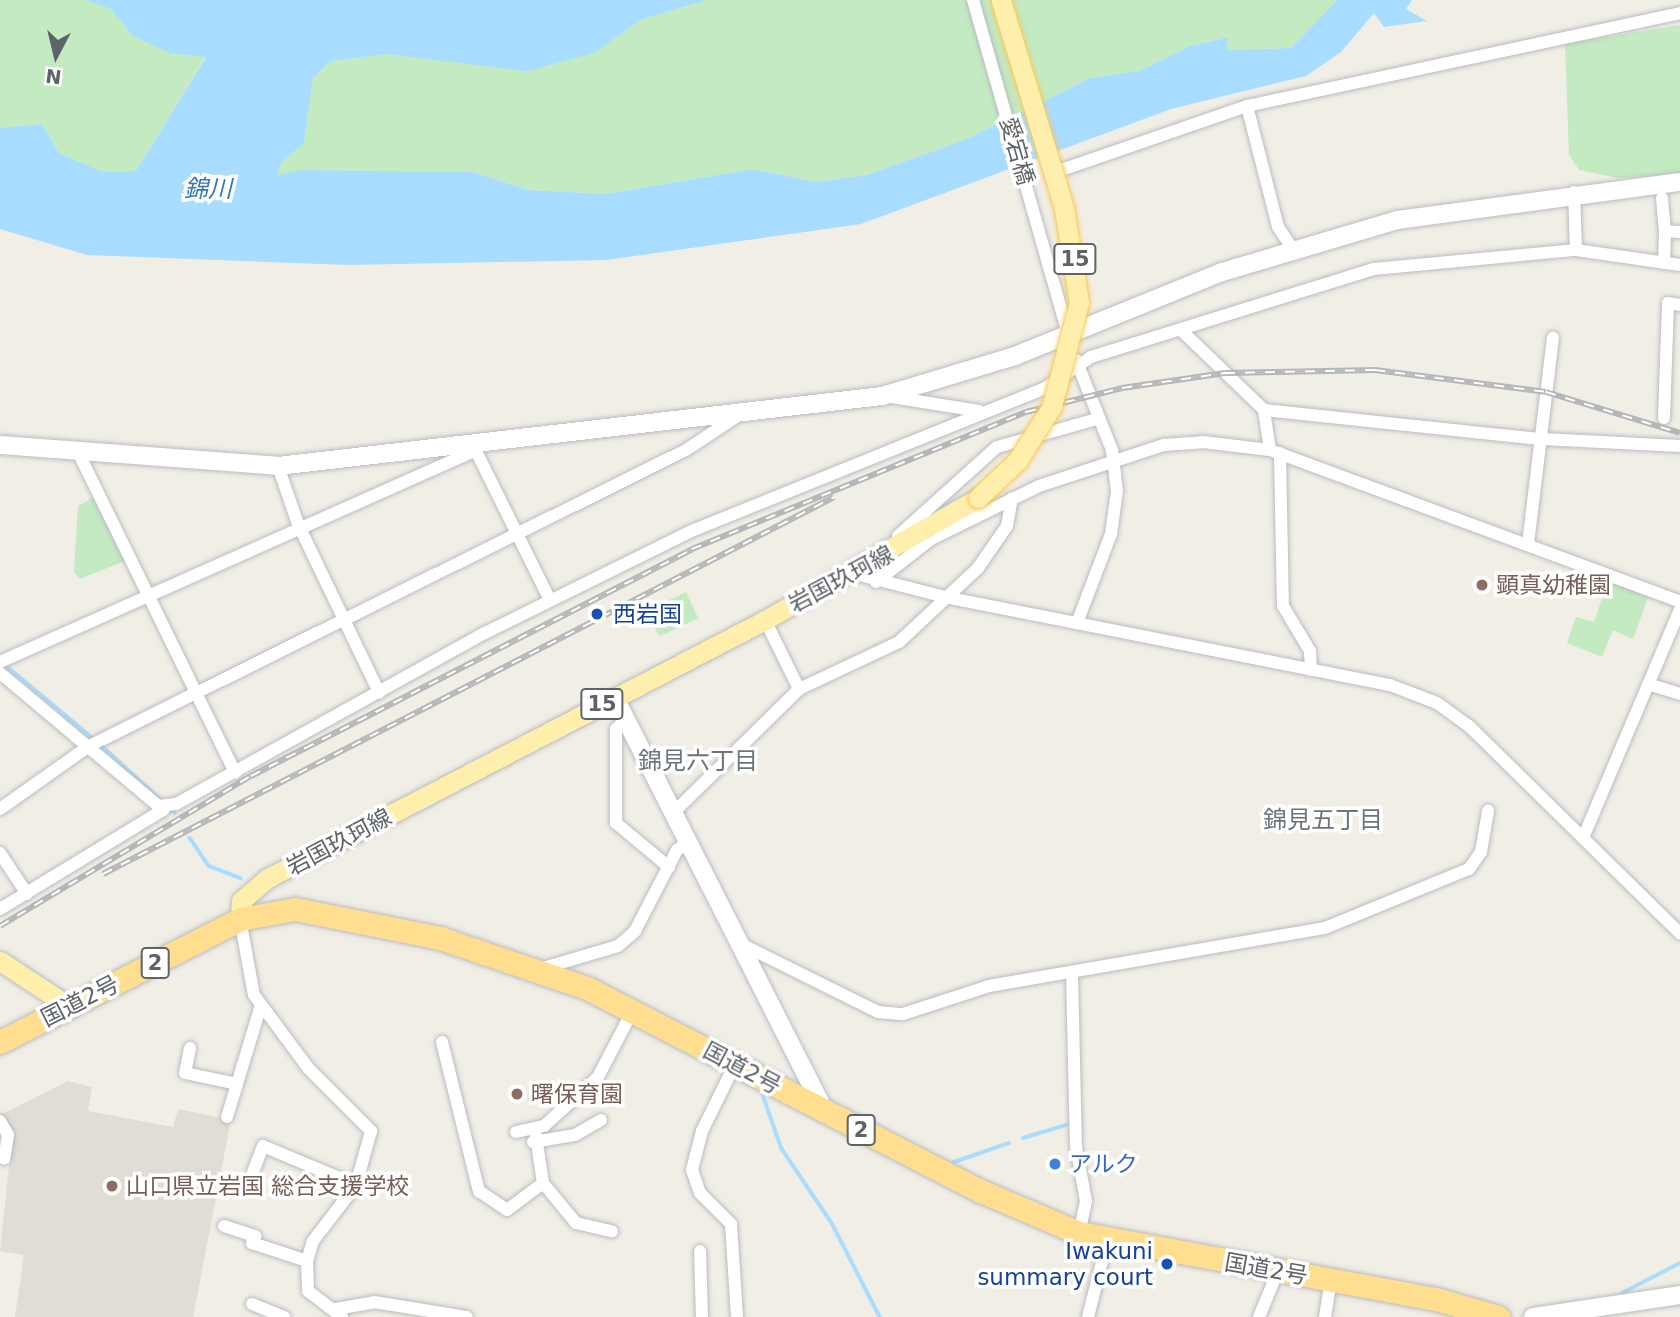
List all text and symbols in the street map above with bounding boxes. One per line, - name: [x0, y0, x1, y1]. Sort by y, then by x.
- north arrow: [21, 21, 91, 91]
- text: N: [44, 65, 63, 89]
- street label: 愛宕橋: [994, 114, 1040, 188]
- water label: 錦川: [184, 176, 232, 204]
- road number: 15: [1052, 242, 1098, 276]
- street label: 岩国玖珂線: [784, 540, 898, 618]
- place label: 顕真幼稚園: [1496, 571, 1611, 599]
- marker: 顕真幼稚園: [1474, 577, 1490, 593]
- place label: 西岩国: [613, 600, 682, 628]
- marker: 西岩国: [587, 604, 607, 624]
- road number: 15: [579, 686, 625, 722]
- district label: 錦見六丁目: [638, 748, 758, 776]
- street label: 岩国玖珂線: [282, 803, 396, 881]
- district label: 錦見五丁目: [1263, 807, 1383, 835]
- road number: 2: [139, 946, 171, 981]
- street label: 国道2号: [36, 970, 124, 1032]
- street label: 国道2号: [699, 1036, 785, 1100]
- place label: 曙保育園: [531, 1080, 623, 1108]
- marker: 曙保育園: [509, 1086, 525, 1102]
- road number: 2: [845, 1112, 877, 1148]
- place label: アルク: [1069, 1150, 1138, 1178]
- marker: アルク: [1047, 1156, 1063, 1172]
- place label: 山口県立岩国 総合支援学校: [126, 1172, 409, 1200]
- marker: 山口県立岩国 総合支援学校: [104, 1178, 120, 1194]
- place label: Iwakuni summary court: [977, 1237, 1153, 1291]
- street label: 国道2号: [1222, 1248, 1310, 1290]
- marker: Iwakuni summary court: [1159, 1256, 1175, 1272]

